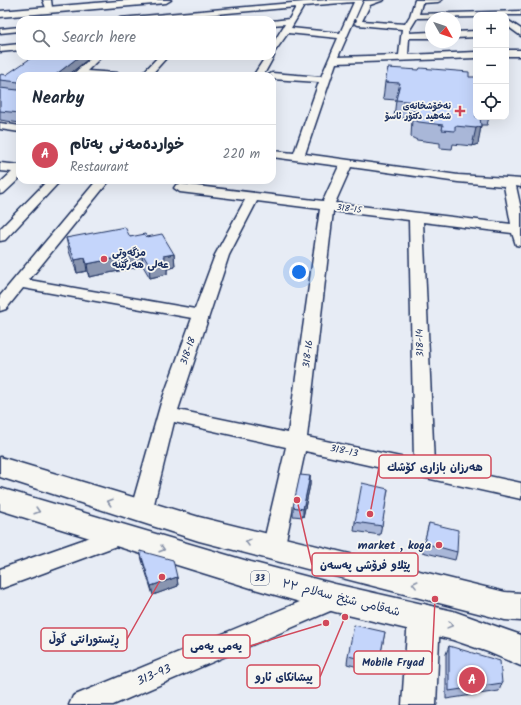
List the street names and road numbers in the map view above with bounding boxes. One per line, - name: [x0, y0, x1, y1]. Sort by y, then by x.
- street label: 318-15: [336, 200, 364, 218]
- street label: 318-14: [411, 328, 428, 357]
- street label: 318-18: [176, 334, 201, 367]
- street label: 318-16: [298, 339, 318, 369]
- street label: 318-13: [328, 440, 360, 462]
- road number: 33: [251, 571, 269, 585]
- street label: شەقامی شێخ سەلام ٣٣: [280, 574, 402, 622]
- street label: 313-93: [134, 659, 174, 691]

